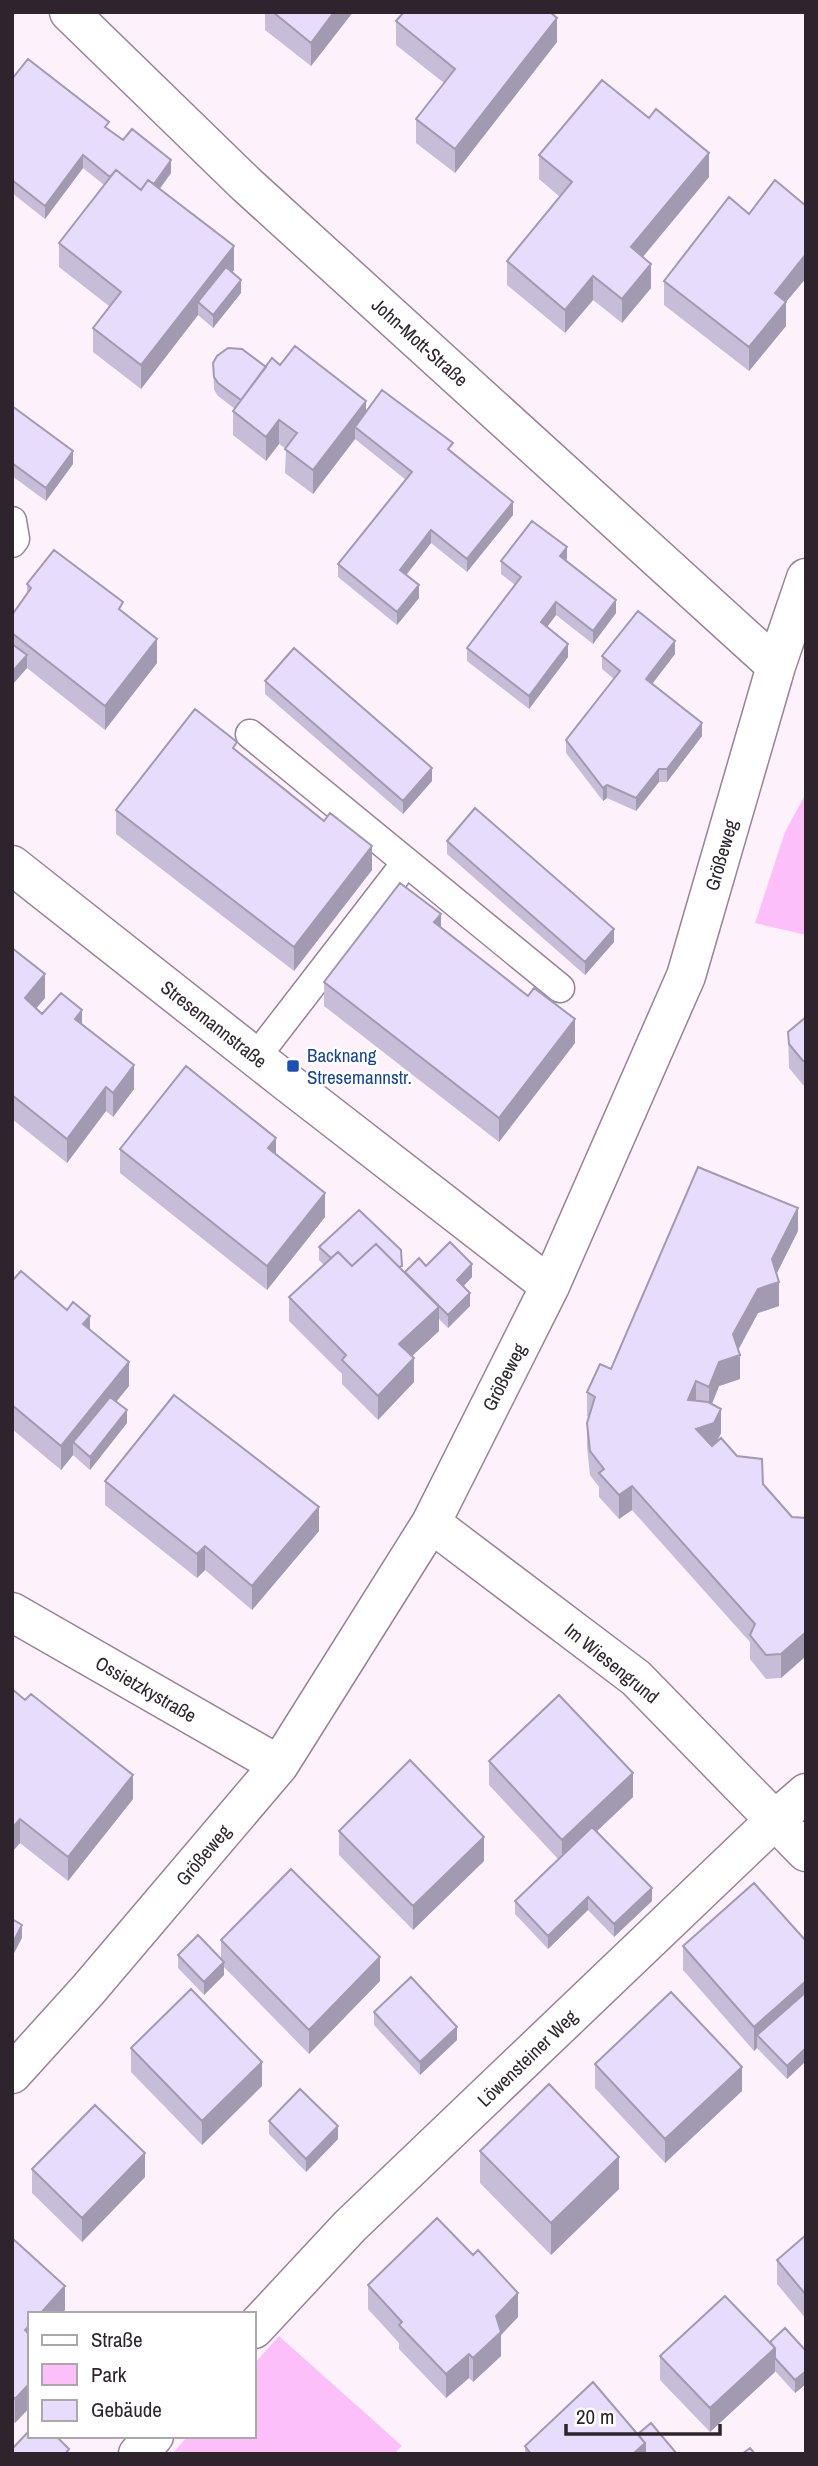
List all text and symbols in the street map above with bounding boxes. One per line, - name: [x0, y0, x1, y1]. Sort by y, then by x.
- street label: John-Mott-Straße: [366, 292, 474, 392]
- street label: Größeweg: [698, 816, 744, 894]
- street label: Stresemannstraße: [156, 974, 272, 1074]
- place label: Backnang Stresemannstr.: [307, 1042, 412, 1090]
- marker: Backnang Stresemannstr.: [285, 1058, 301, 1074]
- street label: Größeweg: [476, 1338, 532, 1415]
- street label: Im Wiesengrund: [559, 1617, 665, 1709]
- street label: Ossietzkystraße: [91, 1650, 201, 1728]
- street label: Größeweg: [170, 1819, 237, 1891]
- street label: Löwensteiner Weg: [471, 2003, 583, 2112]
- legend: [28, 2312, 256, 2438]
- text: Straße: [91, 2325, 143, 2354]
- text: Park: [91, 2360, 127, 2389]
- scale bar: [566, 2392, 720, 2436]
- text: Gebäude: [91, 2395, 162, 2424]
- text: 20 m: [576, 2402, 614, 2431]

